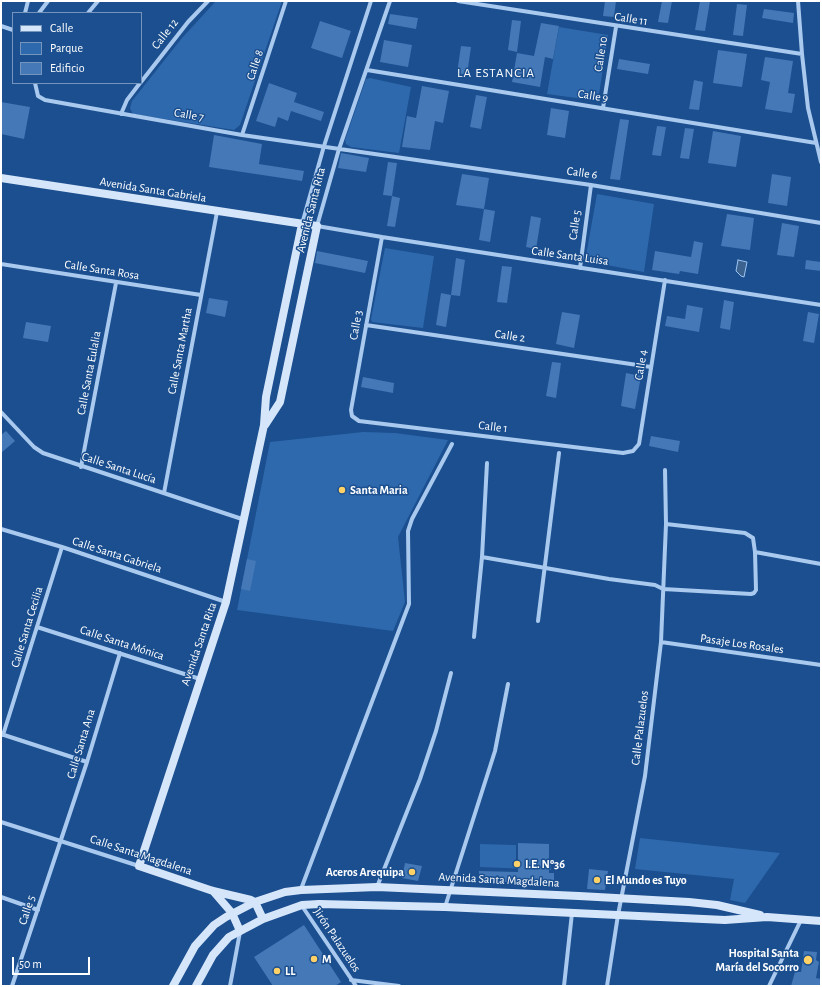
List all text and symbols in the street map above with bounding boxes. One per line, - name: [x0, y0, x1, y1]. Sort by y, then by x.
- street label: Calle 11: [613, 9, 649, 29]
- legend: [12, 12, 142, 84]
- street label: Calle 12: [149, 16, 181, 52]
- text: Calle: [50, 22, 73, 34]
- street label: Calle 10: [591, 35, 611, 73]
- text: Parque: [50, 42, 83, 54]
- street label: Calle 8: [243, 48, 267, 82]
- text: Edificio: [50, 62, 85, 74]
- district label: LA ESTANCIA: [457, 65, 535, 81]
- street label: Calle 9: [577, 86, 609, 106]
- street label: Calle 7: [173, 105, 205, 125]
- street label: Calle 6: [566, 164, 598, 182]
- street label: Avenida Santa Rita: [293, 166, 329, 254]
- street label: Avenida Santa Gabriela: [99, 174, 207, 206]
- street label: Calle 5: [566, 209, 584, 241]
- street label: Calle Santa Luisa: [531, 243, 609, 269]
- street label: Calle Santa Rosa: [63, 257, 141, 283]
- street label: Calle Santa Martha: [165, 306, 195, 396]
- street label: Calle 3: [346, 309, 366, 341]
- street label: Calle 2: [494, 327, 526, 345]
- street label: Calle Santa Eulalia: [74, 330, 104, 416]
- street label: Calle 4: [631, 349, 651, 381]
- street label: Calle 1: [478, 418, 508, 436]
- street label: Calle Santa Lucía: [80, 449, 158, 487]
- place label: Santa Maria: [350, 483, 408, 497]
- marker: Santa Maria: [337, 485, 347, 495]
- street label: Calle Santa Gabriela: [70, 534, 164, 576]
- street label: Calle Santa Cecilia: [8, 585, 46, 669]
- street label: Avenida Santa Rita: [178, 600, 220, 688]
- street label: Calle Santa Mónica: [78, 623, 166, 663]
- street label: Pasaje Los Rosales: [699, 631, 785, 657]
- street label: Calle Palazuelos: [628, 690, 652, 766]
- street label: Calle Santa Ana: [64, 707, 98, 781]
- street label: Calle Santa Magdalena: [88, 832, 194, 878]
- place label: I.E. Nº36: [525, 857, 565, 871]
- marker: I.E. Nº36: [512, 859, 522, 869]
- place label: Aceros Arequipa: [326, 865, 404, 879]
- marker: Aceros Arequipa: [407, 867, 417, 877]
- street label: Avenida Santa Magdalena: [438, 870, 560, 890]
- place label: El Mundo es Tuyo: [605, 873, 687, 887]
- marker: El Mundo es Tuyo: [592, 875, 602, 885]
- street label: Calle 5: [15, 893, 39, 927]
- street label: Jirón Palazuelos: [310, 905, 364, 975]
- place label: Hospital Santa María del Socorro: [716, 946, 799, 974]
- scale bar: [14, 949, 92, 975]
- place label: M: [322, 952, 332, 966]
- marker: M: [309, 954, 319, 964]
- marker: Hospital Santa María del Socorro: [802, 954, 814, 966]
- text: 50 m: [19, 958, 42, 970]
- place label: LL: [285, 964, 295, 978]
- marker: LL: [272, 966, 282, 976]

